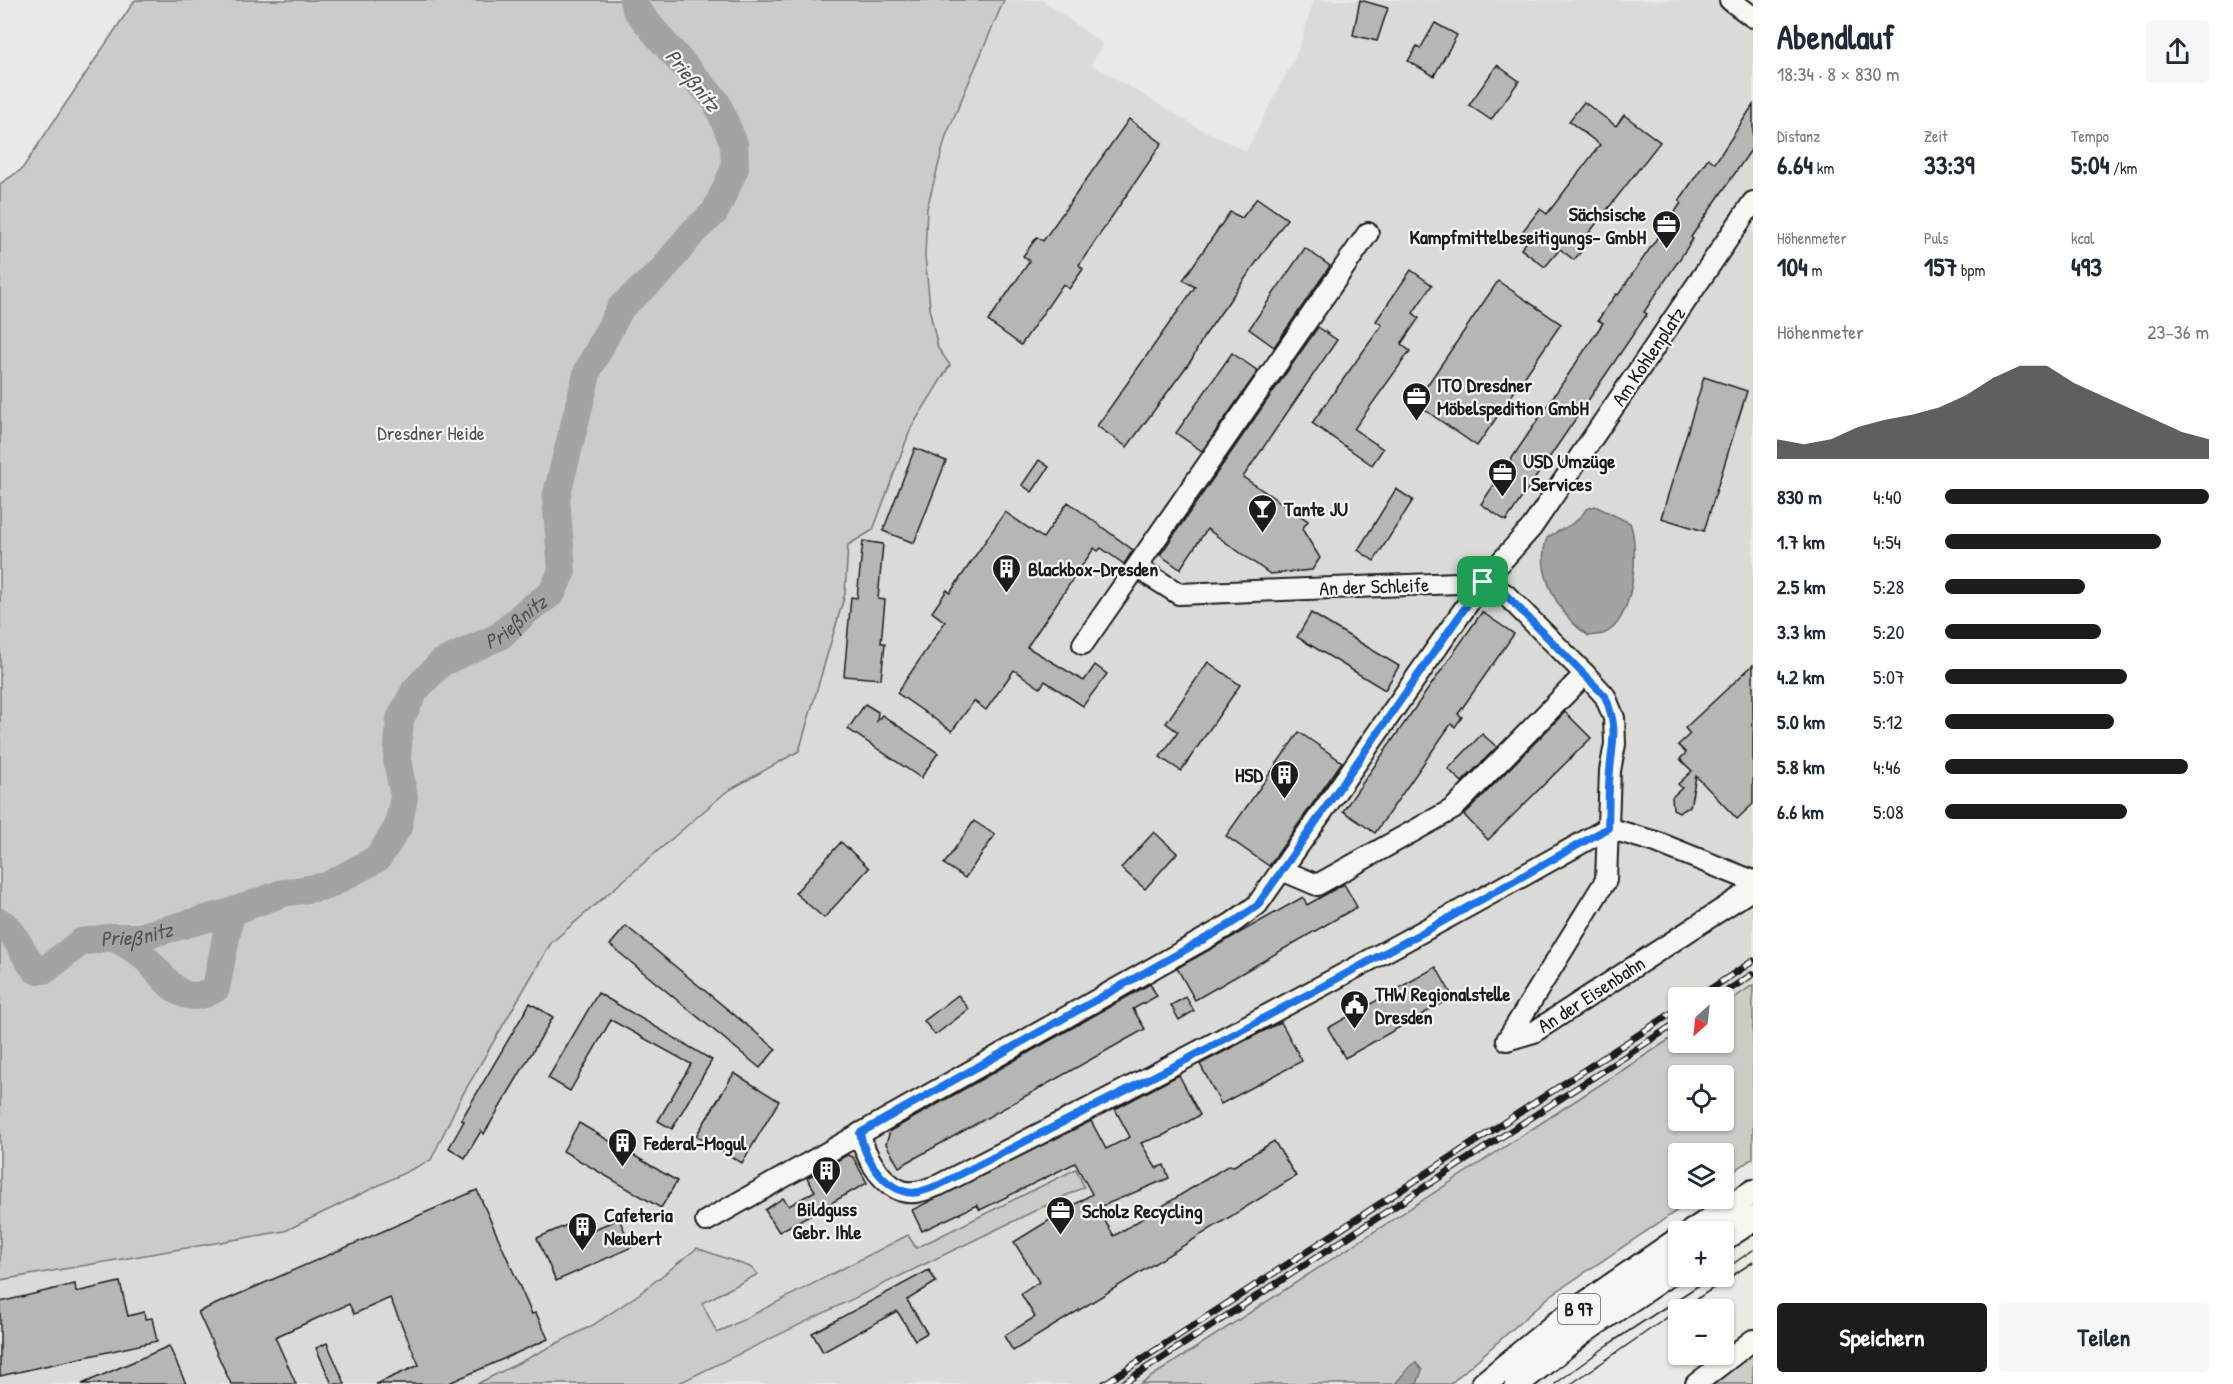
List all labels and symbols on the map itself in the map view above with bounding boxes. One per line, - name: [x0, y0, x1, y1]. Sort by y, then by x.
- water label: Prießnitz: [659, 43, 728, 119]
- place label: Sächsische Kampfmittelbeseitigungs- GmbH: [1410, 200, 1647, 251]
- office icon: Sächsische Kampfmittelbeseitigungs- GmbH: [1651, 208, 1683, 250]
- street label: Am Kohlenplatz: [1605, 301, 1691, 411]
- place label: ITO Dresdner Möbelspedition GmbH: [1437, 371, 1589, 422]
- office icon: ITO Dresdner Möbelspedition GmbH: [1400, 380, 1432, 422]
- park label: Dresdner Heide: [377, 419, 485, 446]
- place label: USD Umzüge | Services: [1523, 447, 1615, 497]
- office icon: USD Umzüge | Services: [1486, 456, 1518, 498]
- bar icon: Tante JU: [1247, 492, 1279, 534]
- place label: Tante JU: [1283, 495, 1348, 522]
- building icon: Blackbox-Dresden: [991, 552, 1023, 594]
- place label: Blackbox-Dresden: [1028, 555, 1158, 582]
- pin: [1457, 556, 1508, 607]
- street label: An der Schleife: [1319, 571, 1429, 601]
- water label: Prießnitz: [480, 586, 554, 656]
- building icon: HSD: [1268, 758, 1300, 800]
- place label: HSD: [1235, 761, 1263, 788]
- water label: Prießnitz: [98, 914, 177, 953]
- street label: An der Eisenbahn: [1532, 949, 1650, 1039]
- place label: THW Regionalstelle Dresden: [1374, 980, 1510, 1030]
- north arrow: [1668, 987, 1734, 1053]
- public building icon: THW Regionalstelle Dresden: [1338, 988, 1370, 1030]
- building icon: Federal-Mogul: [607, 1126, 639, 1168]
- place label: Federal-Mogul: [643, 1129, 747, 1157]
- building icon: Bildguss Gebr. Ihle: [811, 1154, 843, 1196]
- office icon: Scholz Recycling: [1045, 1194, 1077, 1236]
- place label: Bildguss Gebr. Ihle: [793, 1195, 861, 1245]
- place label: Scholz Recycling: [1082, 1197, 1203, 1225]
- place label: Cafeteria Neubert: [604, 1201, 673, 1251]
- building icon: Cafeteria Neubert: [567, 1210, 599, 1252]
- road number: B 97: [1558, 1294, 1600, 1324]

